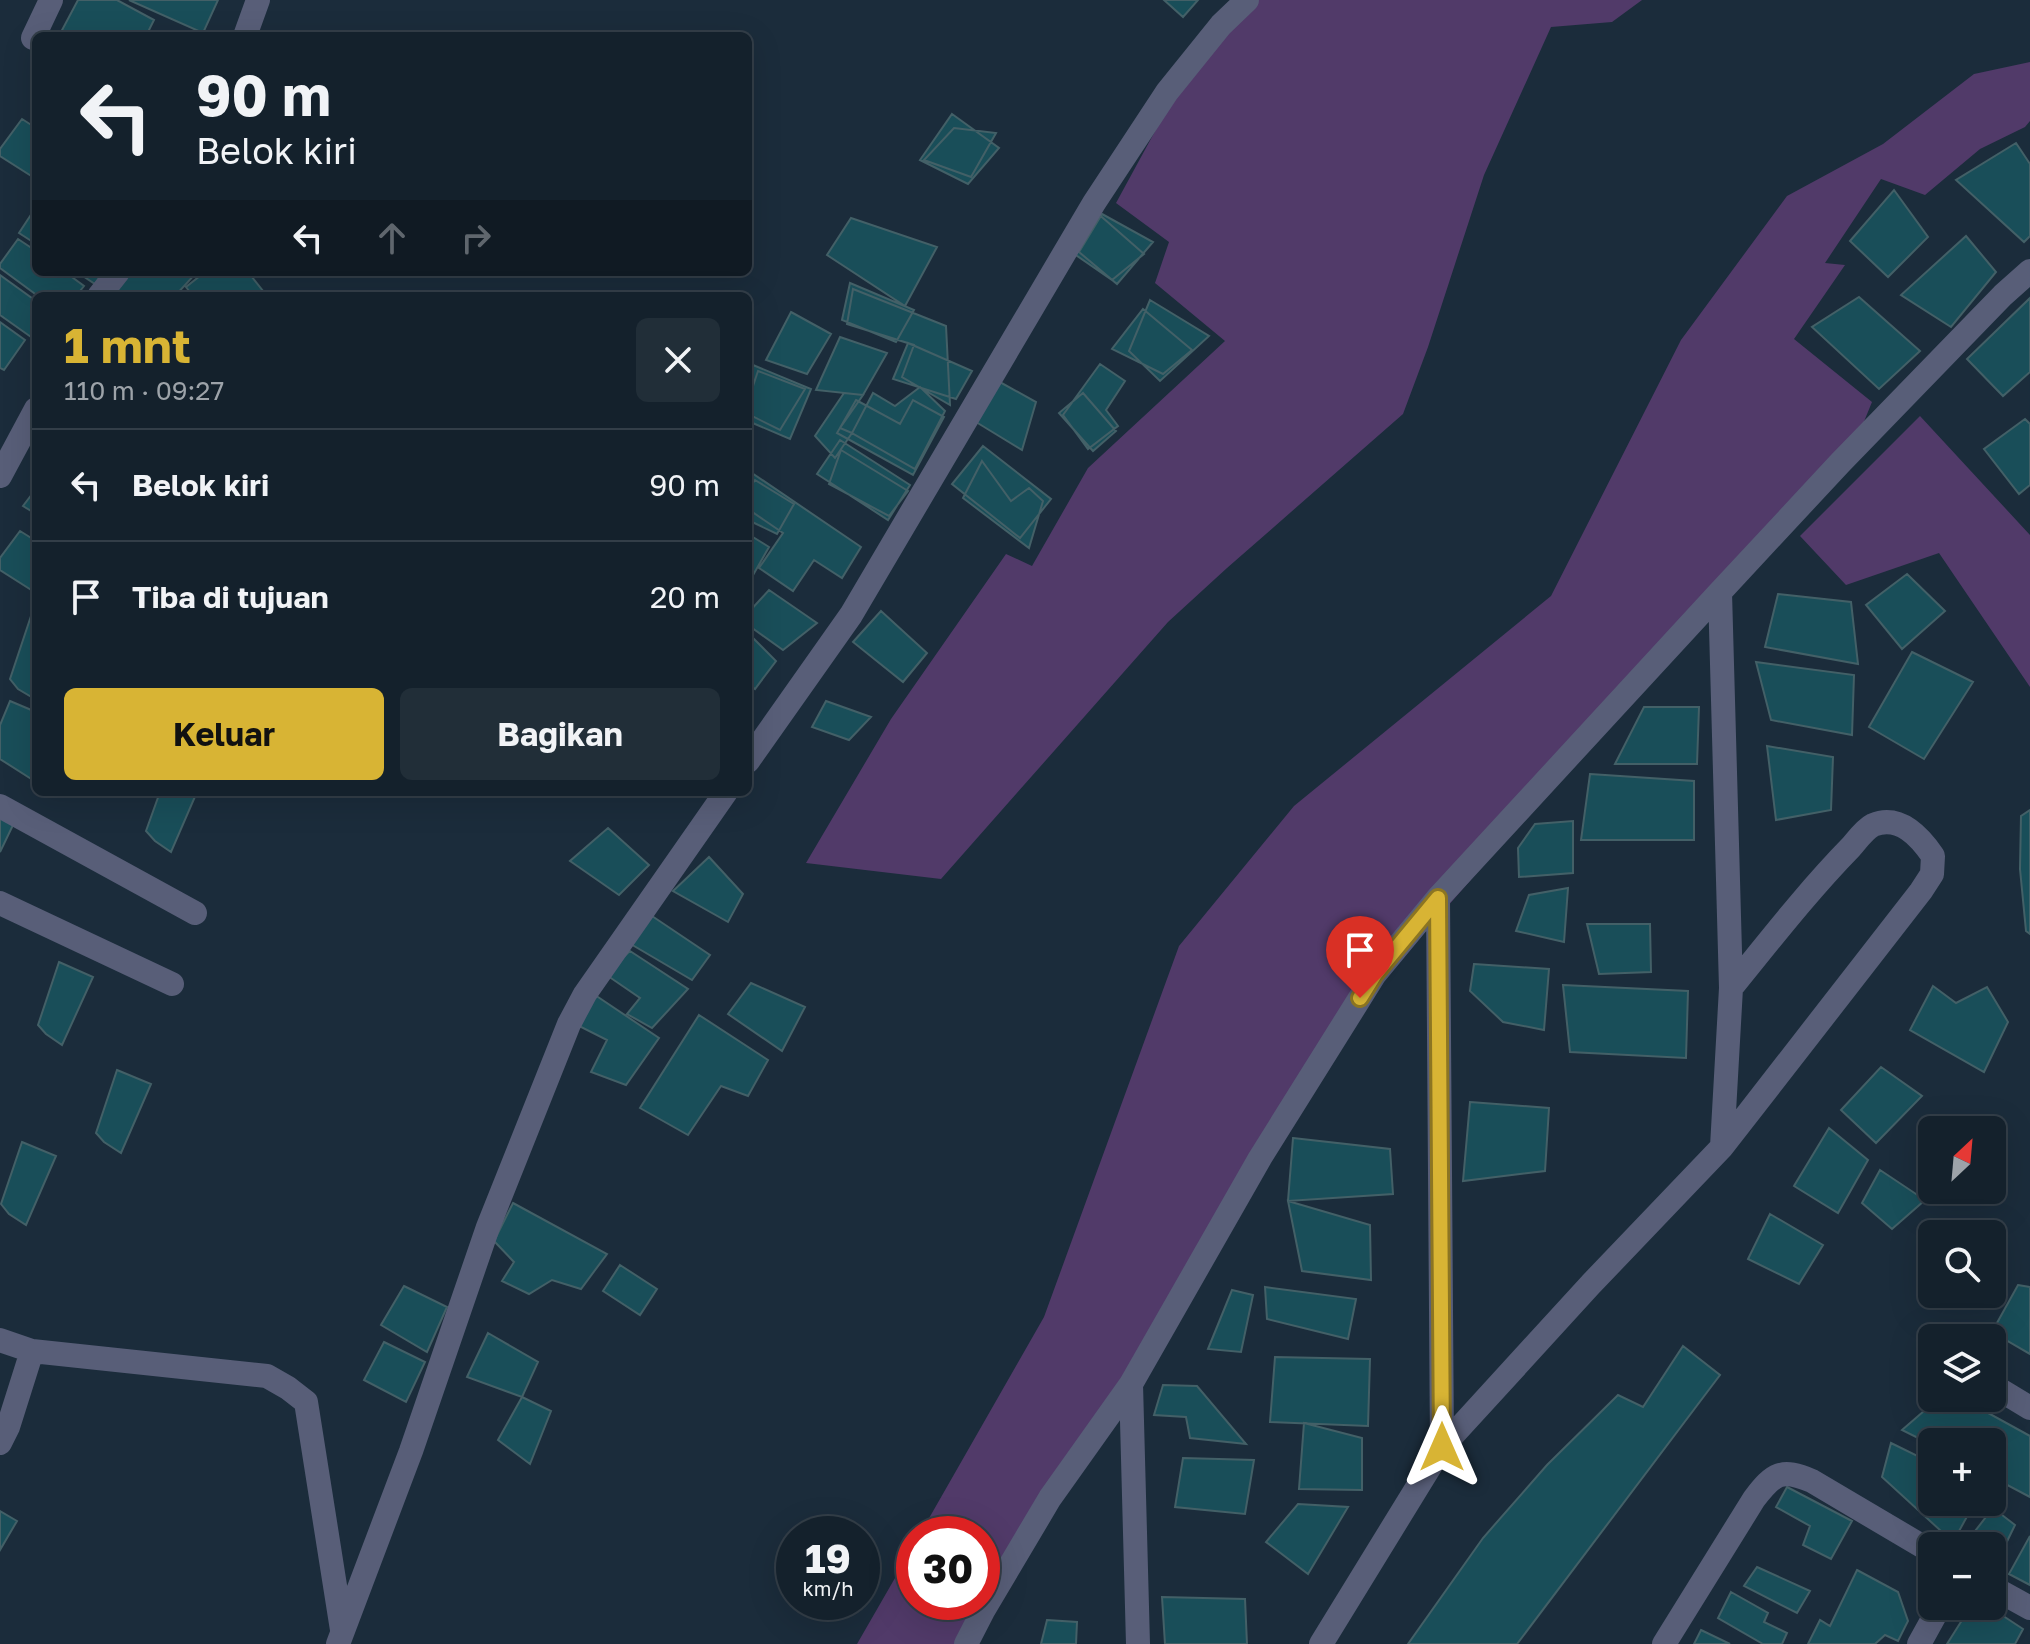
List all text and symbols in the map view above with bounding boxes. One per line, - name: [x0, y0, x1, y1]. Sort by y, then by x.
- text: 90 m: [196, 61, 331, 128]
- icon: left: [64, 64, 168, 168]
- text: Belok kiri: [196, 129, 357, 172]
- icon: left: [286, 216, 330, 260]
- icon: ahead: [370, 216, 414, 260]
- icon: right: [454, 216, 498, 260]
- text: 1 mnt: [64, 316, 191, 374]
- button: close: [636, 318, 720, 402]
- text: 110 m · 09:27: [64, 375, 224, 406]
- icon: left: [64, 463, 108, 507]
- text: Belok kiri: [132, 467, 269, 503]
- text: 90 m: [649, 467, 720, 503]
- icon: arrive: [64, 575, 108, 619]
- text: Tiba di tujuan: [132, 579, 329, 615]
- text: 20 m: [650, 579, 720, 615]
- button: Keluar: [64, 688, 384, 780]
- button: Bagikan: [400, 688, 720, 780]
- pin: [1326, 916, 1394, 998]
- icon: arrive: [1338, 928, 1382, 972]
- north arrow: [1918, 1116, 2006, 1204]
- map controls: [1918, 1116, 2006, 1620]
- button: search: [1918, 1220, 2006, 1308]
- button: layers: [1918, 1324, 2006, 1412]
- position arrow: [1400, 1405, 1484, 1489]
- button: +: [1918, 1428, 2006, 1516]
- speed limit sign: 30: [896, 1516, 1000, 1620]
- button: −: [1918, 1532, 2006, 1620]
- text: 19: [805, 1534, 851, 1582]
- text: km/h: [803, 1576, 853, 1600]

